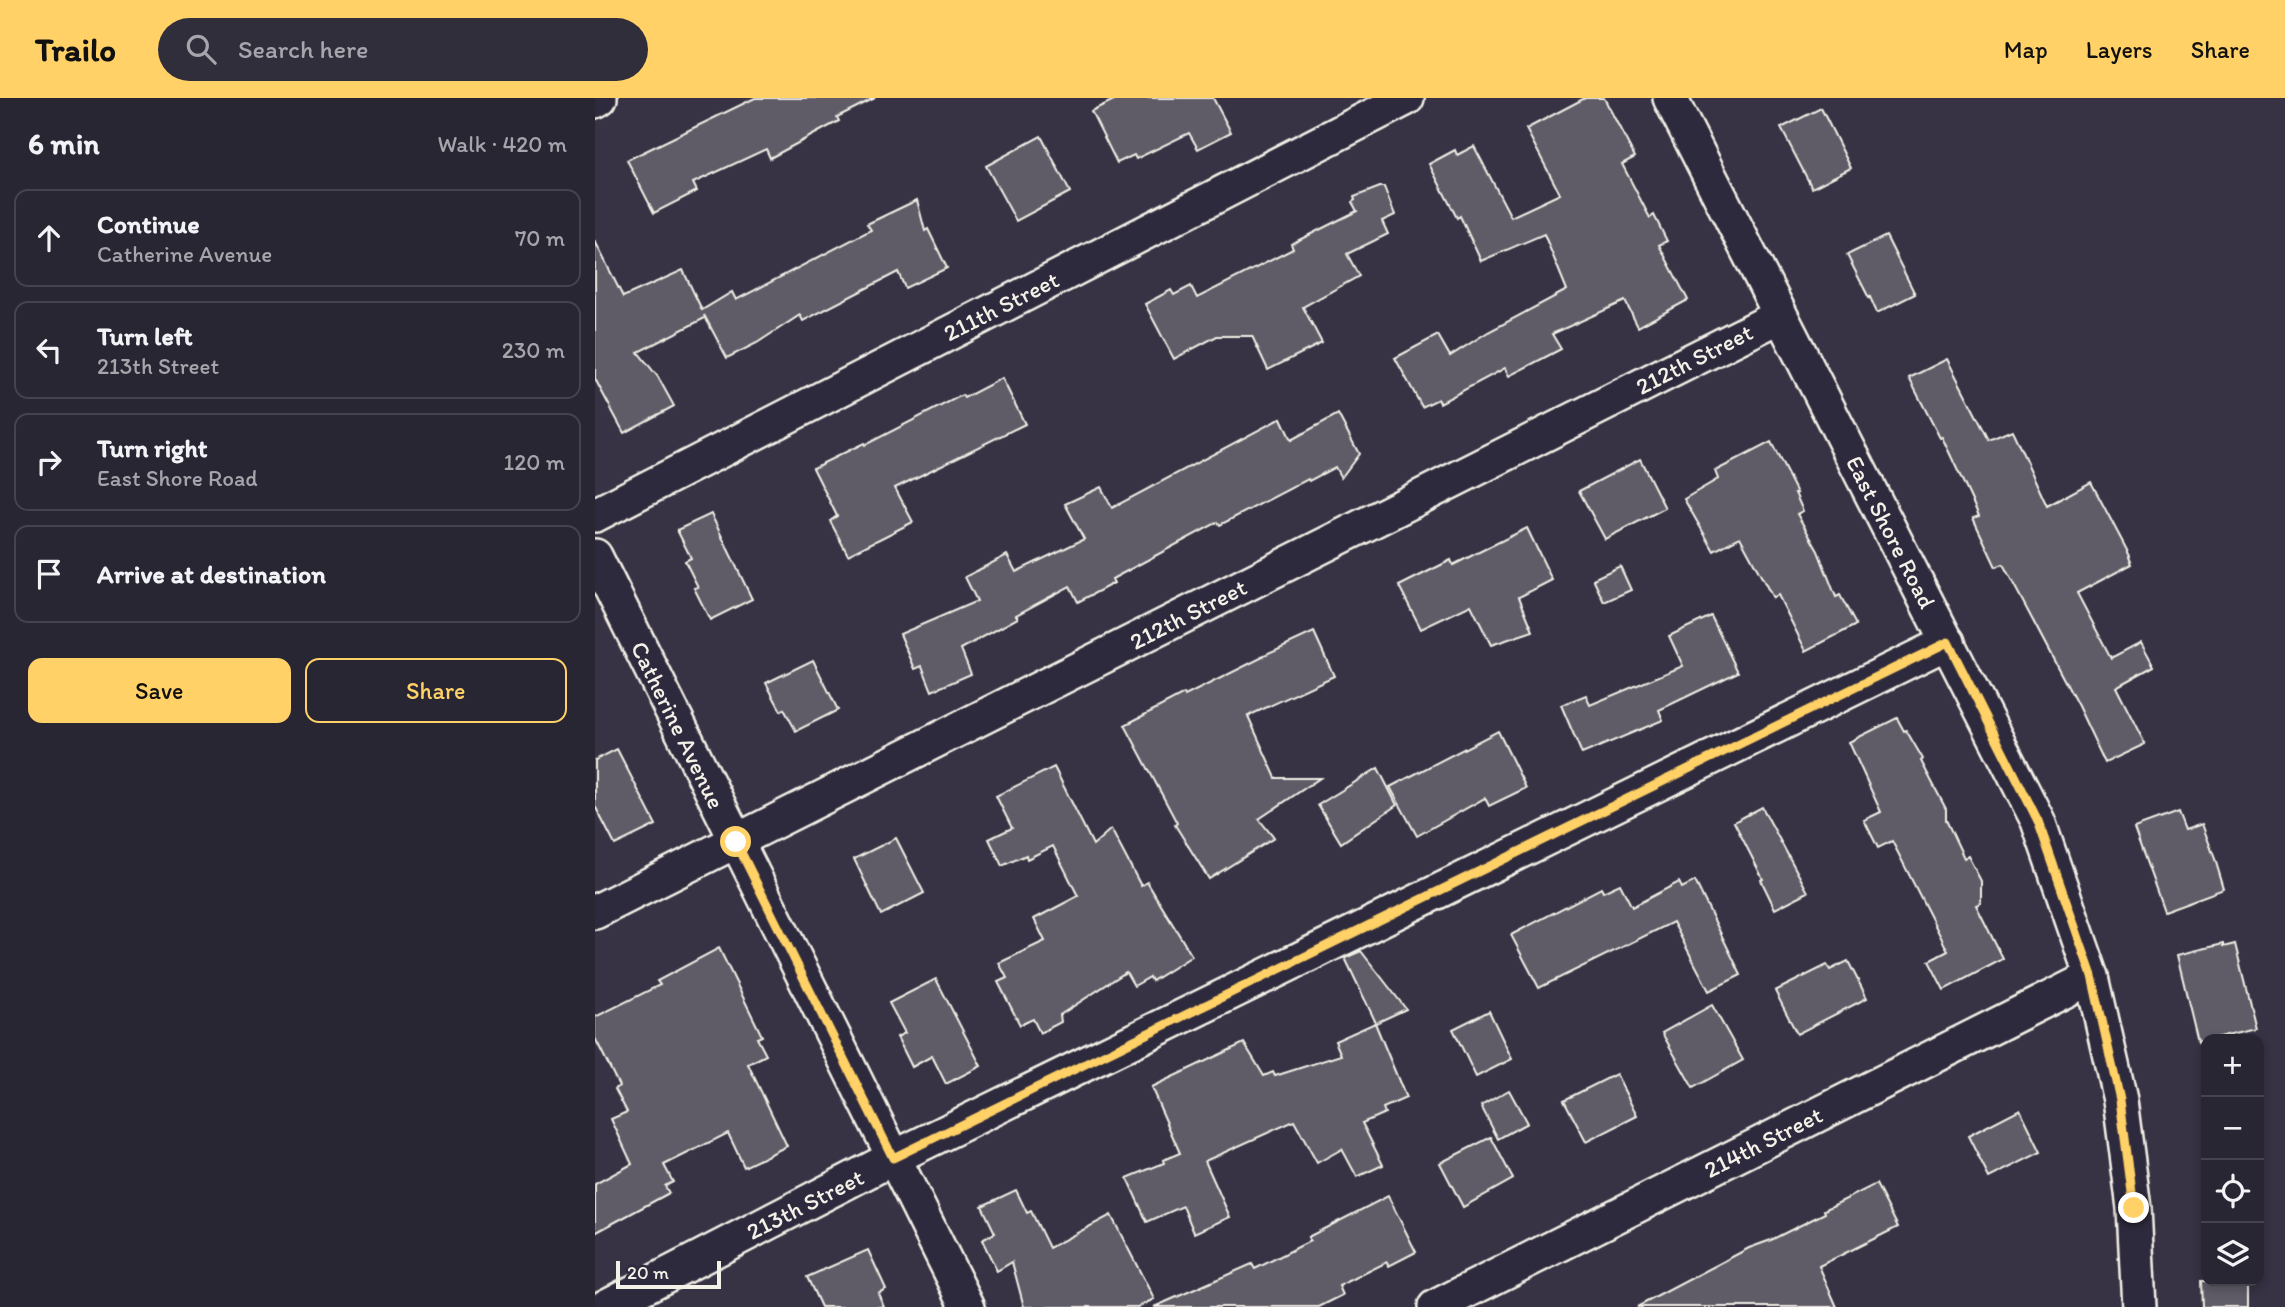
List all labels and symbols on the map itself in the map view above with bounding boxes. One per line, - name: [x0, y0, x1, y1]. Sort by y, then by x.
- street label: 211th Street: [939, 265, 1063, 347]
- street label: 212th Street: [1631, 317, 1757, 401]
- street label: East Shore Road: [1840, 451, 1942, 613]
- street label: 212th Street: [1125, 572, 1251, 656]
- street label: Catherine Avenue: [625, 636, 731, 814]
- route start: [720, 826, 751, 857]
- street label: 214th Street: [1699, 1100, 1827, 1184]
- street label: 213th Street: [742, 1162, 868, 1246]
- route end: [2118, 1192, 2149, 1223]
- scale bar: [616, 1258, 721, 1290]

